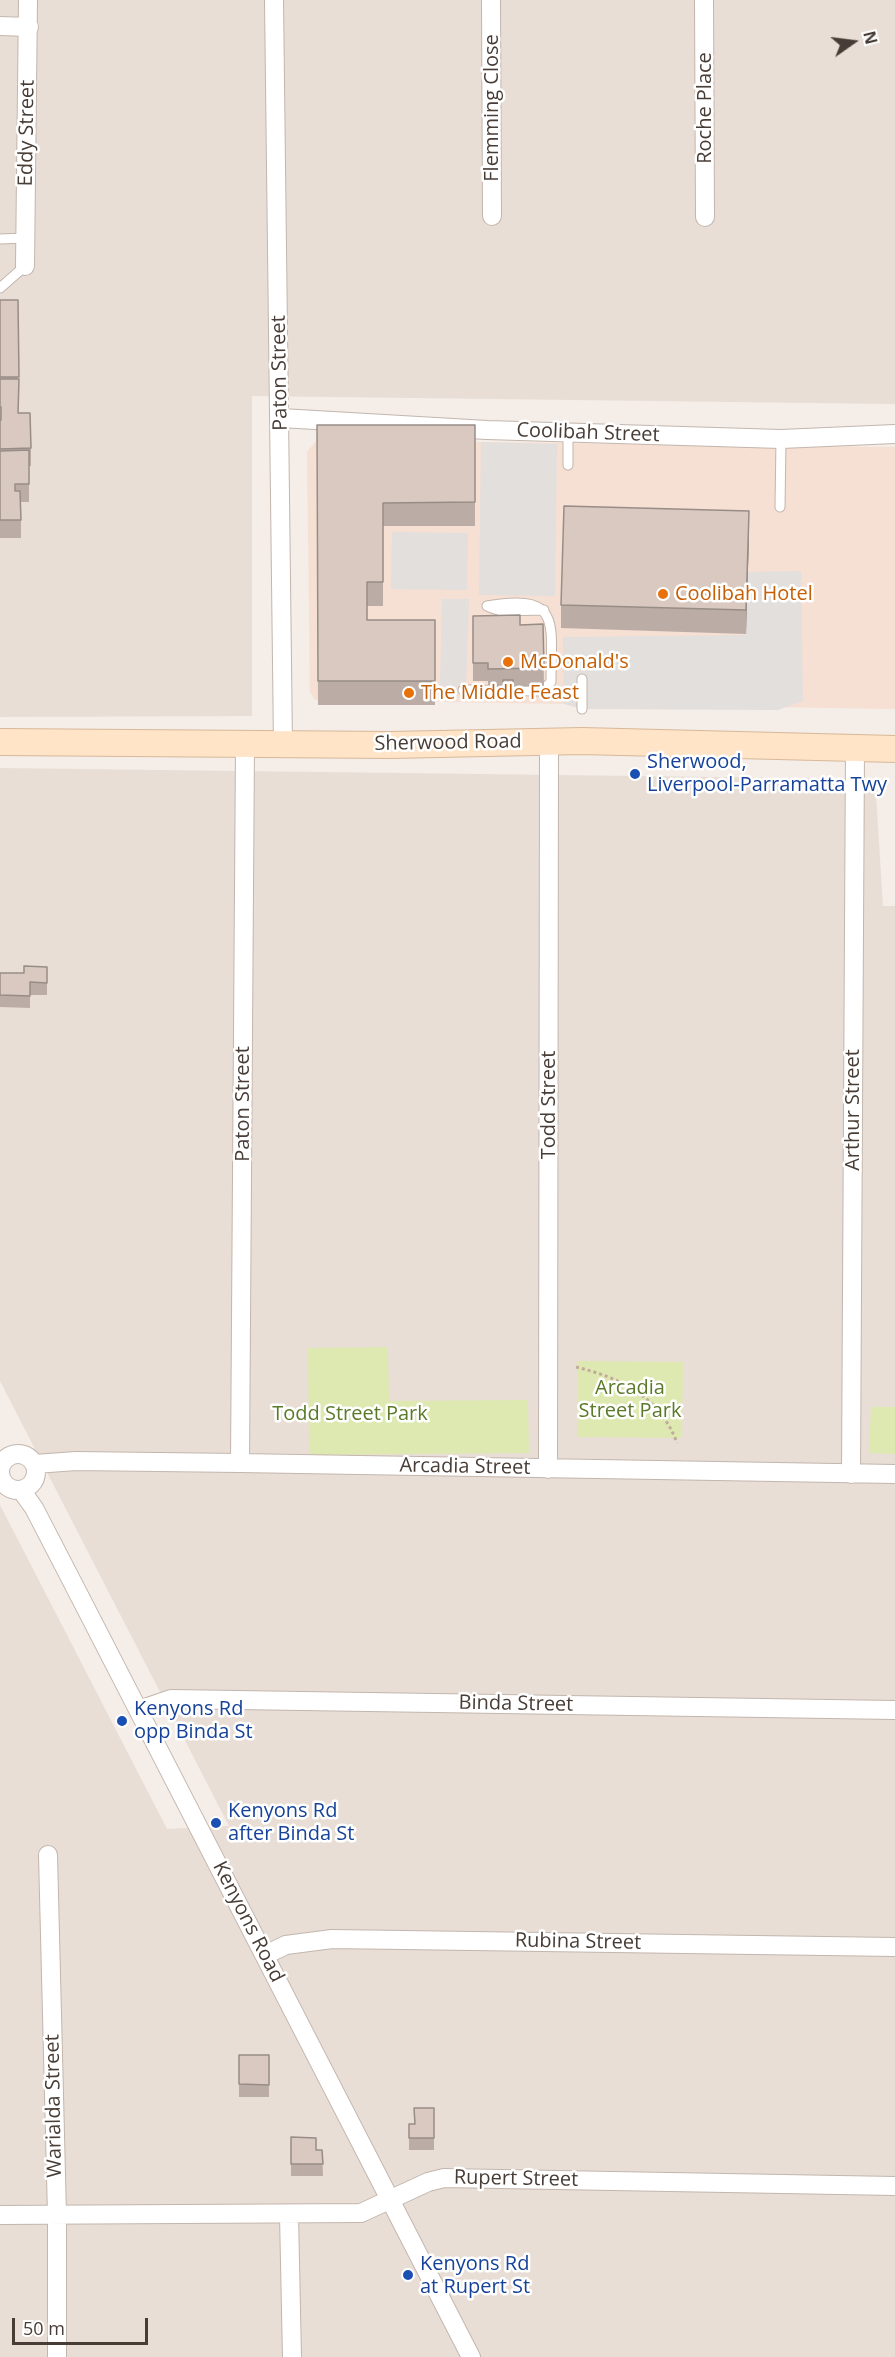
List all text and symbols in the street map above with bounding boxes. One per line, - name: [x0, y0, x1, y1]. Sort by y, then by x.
- north arrow: [823, 12, 883, 72]
- text: N: [858, 29, 883, 47]
- street label: Flemming Close: [480, 34, 504, 182]
- street label: Roche Place: [693, 52, 717, 164]
- street label: Eddy Street: [14, 79, 40, 187]
- street label: Paton Street: [267, 315, 293, 431]
- street label: Coolibah Street: [516, 419, 660, 447]
- place label: Coolibah Hotel: [675, 582, 813, 606]
- marker: Coolibah Hotel: [656, 587, 670, 601]
- place label: McDonald's: [520, 650, 629, 674]
- marker: McDonald's: [501, 655, 515, 669]
- place label: The Middle Feast: [421, 681, 579, 705]
- marker: The Middle Feast: [402, 686, 416, 700]
- street label: Sherwood Road: [374, 730, 522, 756]
- place label: Sherwood, Liverpool-Parramatta Twy: [647, 750, 887, 797]
- marker: Sherwood, Liverpool-Parramatta Twy: [628, 767, 642, 781]
- street label: Paton Street: [231, 1046, 255, 1162]
- street label: Arthur Street: [841, 1049, 865, 1171]
- street label: Todd Street: [537, 1051, 561, 1159]
- park label: Arcadia Street Park: [579, 1376, 681, 1423]
- park label: Todd Street Park: [272, 1402, 428, 1426]
- street label: Arcadia Street: [399, 1454, 531, 1480]
- street label: Binda Street: [458, 1691, 574, 1717]
- place label: Kenyons Rd opp Binda St: [134, 1697, 253, 1744]
- marker: Kenyons Rd opp Binda St: [115, 1714, 129, 1728]
- place label: Kenyons Rd after Binda St: [228, 1799, 354, 1846]
- marker: Kenyons Rd after Binda St: [209, 1816, 223, 1830]
- street label: Kenyons Road: [207, 1858, 289, 1986]
- street label: Rubina Street: [515, 1929, 641, 1955]
- street label: Warialda Street: [41, 2034, 67, 2178]
- street label: Rupert Street: [454, 2166, 578, 2192]
- place label: Kenyons Rd at Rupert St: [420, 2252, 530, 2299]
- marker: Kenyons Rd at Rupert St: [401, 2268, 415, 2282]
- scale bar: [15, 2306, 152, 2344]
- text: 50 m: [23, 2316, 65, 2340]

